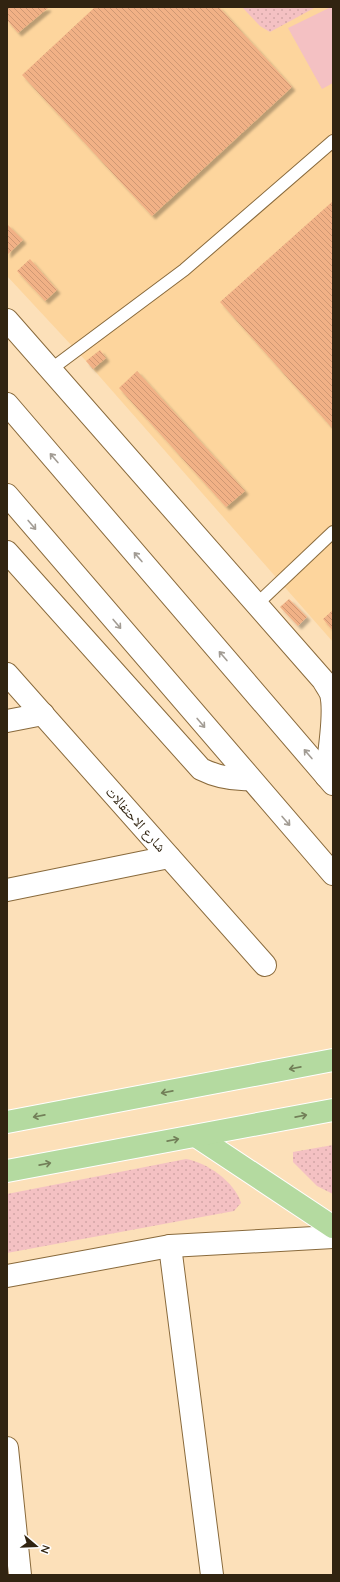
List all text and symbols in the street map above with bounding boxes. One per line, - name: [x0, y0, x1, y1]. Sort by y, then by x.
- one-way arrow: [49, 453, 58, 464]
- one-way arrow: [28, 519, 37, 530]
- one-way arrow: [134, 552, 143, 562]
- one-way arrow: [112, 618, 121, 629]
- one-way arrow: [218, 650, 227, 661]
- one-way arrow: [197, 717, 206, 728]
- one-way arrow: [303, 749, 312, 760]
- street label: شارع الاحتفالات: [101, 783, 170, 856]
- one-way arrow: [281, 816, 291, 826]
- one-way arrow: [289, 1064, 302, 1072]
- one-way arrow: [161, 1088, 174, 1096]
- one-way arrow: [33, 1112, 46, 1120]
- one-way arrow: [294, 1112, 307, 1120]
- one-way arrow: [166, 1136, 179, 1144]
- one-way arrow: [38, 1159, 51, 1167]
- north arrow: [16, 1526, 56, 1566]
- text: N: [38, 1543, 53, 1555]

